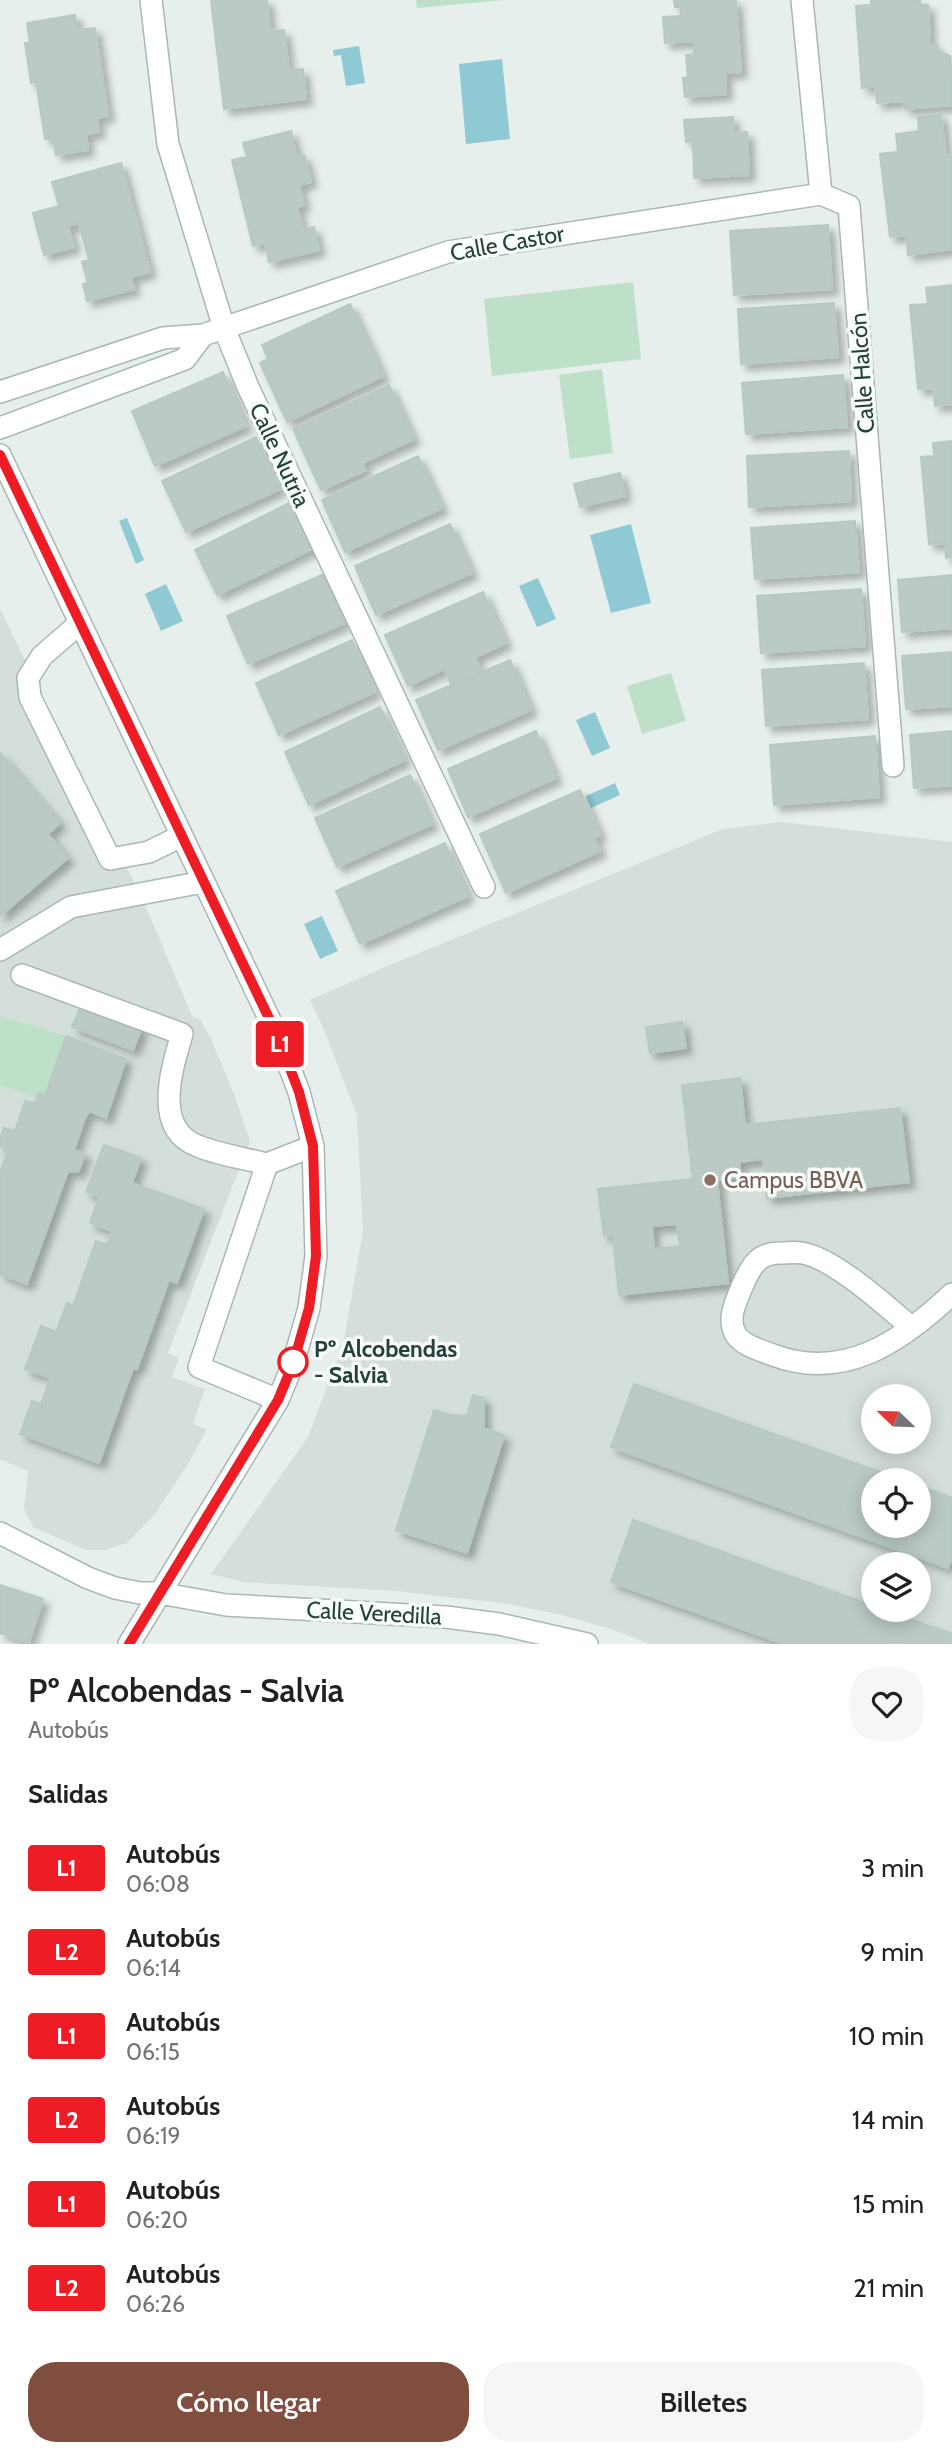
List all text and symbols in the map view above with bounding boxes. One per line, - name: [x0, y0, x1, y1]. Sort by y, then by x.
- street label: Calle Castor: [448, 219, 567, 267]
- street label: Calle Halcón: [844, 312, 880, 434]
- street label: Calle Nutria: [244, 398, 316, 512]
- line badge: L1: [248, 1021, 312, 1067]
- text: L1: [270, 1029, 290, 1058]
- place label: Campus BBVA: [724, 1166, 863, 1194]
- marker: Campus BBVA: [702, 1172, 718, 1188]
- place label: Pº Alcobendas - Salvia: [314, 1335, 457, 1389]
- marker: Pº Alcobendas - Salvia: [278, 1347, 308, 1377]
- north arrow: [861, 1384, 931, 1454]
- map controls: [861, 1384, 931, 1622]
- button: locate: [861, 1468, 931, 1538]
- button: layers: [861, 1552, 931, 1622]
- street label: Calle Veredilla: [306, 1595, 442, 1631]
- button: heart: [850, 1667, 924, 1741]
- text: Pº Alcobendas - Salvia: [28, 1670, 344, 1710]
- text: Autobús: [28, 1716, 109, 1744]
- text: Salidas: [28, 1778, 108, 1810]
- text: Autobús: [126, 1838, 220, 1870]
- text: 3 min: [861, 1852, 924, 1884]
- text: L1: [56, 1853, 77, 1882]
- text: 06:08: [126, 1870, 190, 1898]
- text: Autobús: [126, 1922, 220, 1954]
- text: 9 min: [861, 1936, 924, 1968]
- text: L2: [54, 1937, 79, 1966]
- text: 06:14: [126, 1954, 181, 1982]
- text: Autobús: [126, 2006, 220, 2038]
- text: 10 min: [849, 2020, 924, 2052]
- text: L1: [56, 2021, 77, 2050]
- text: 06:15: [126, 2038, 180, 2066]
- text: Autobús: [126, 2090, 220, 2122]
- text: 14 min: [852, 2104, 924, 2136]
- text: L2: [54, 2105, 79, 2134]
- text: 06:19: [126, 2122, 180, 2150]
- text: Autobús: [126, 2174, 220, 2206]
- text: 15 min: [853, 2188, 924, 2220]
- text: L1: [56, 2189, 77, 2218]
- text: 06:20: [126, 2206, 188, 2234]
- text: Autobús: [126, 2258, 220, 2290]
- text: 21 min: [853, 2272, 924, 2304]
- text: L2: [54, 2273, 79, 2302]
- text: 06:26: [126, 2290, 185, 2318]
- button: Cómo llegar: [28, 2362, 469, 2442]
- button: Billetes: [483, 2362, 924, 2442]

